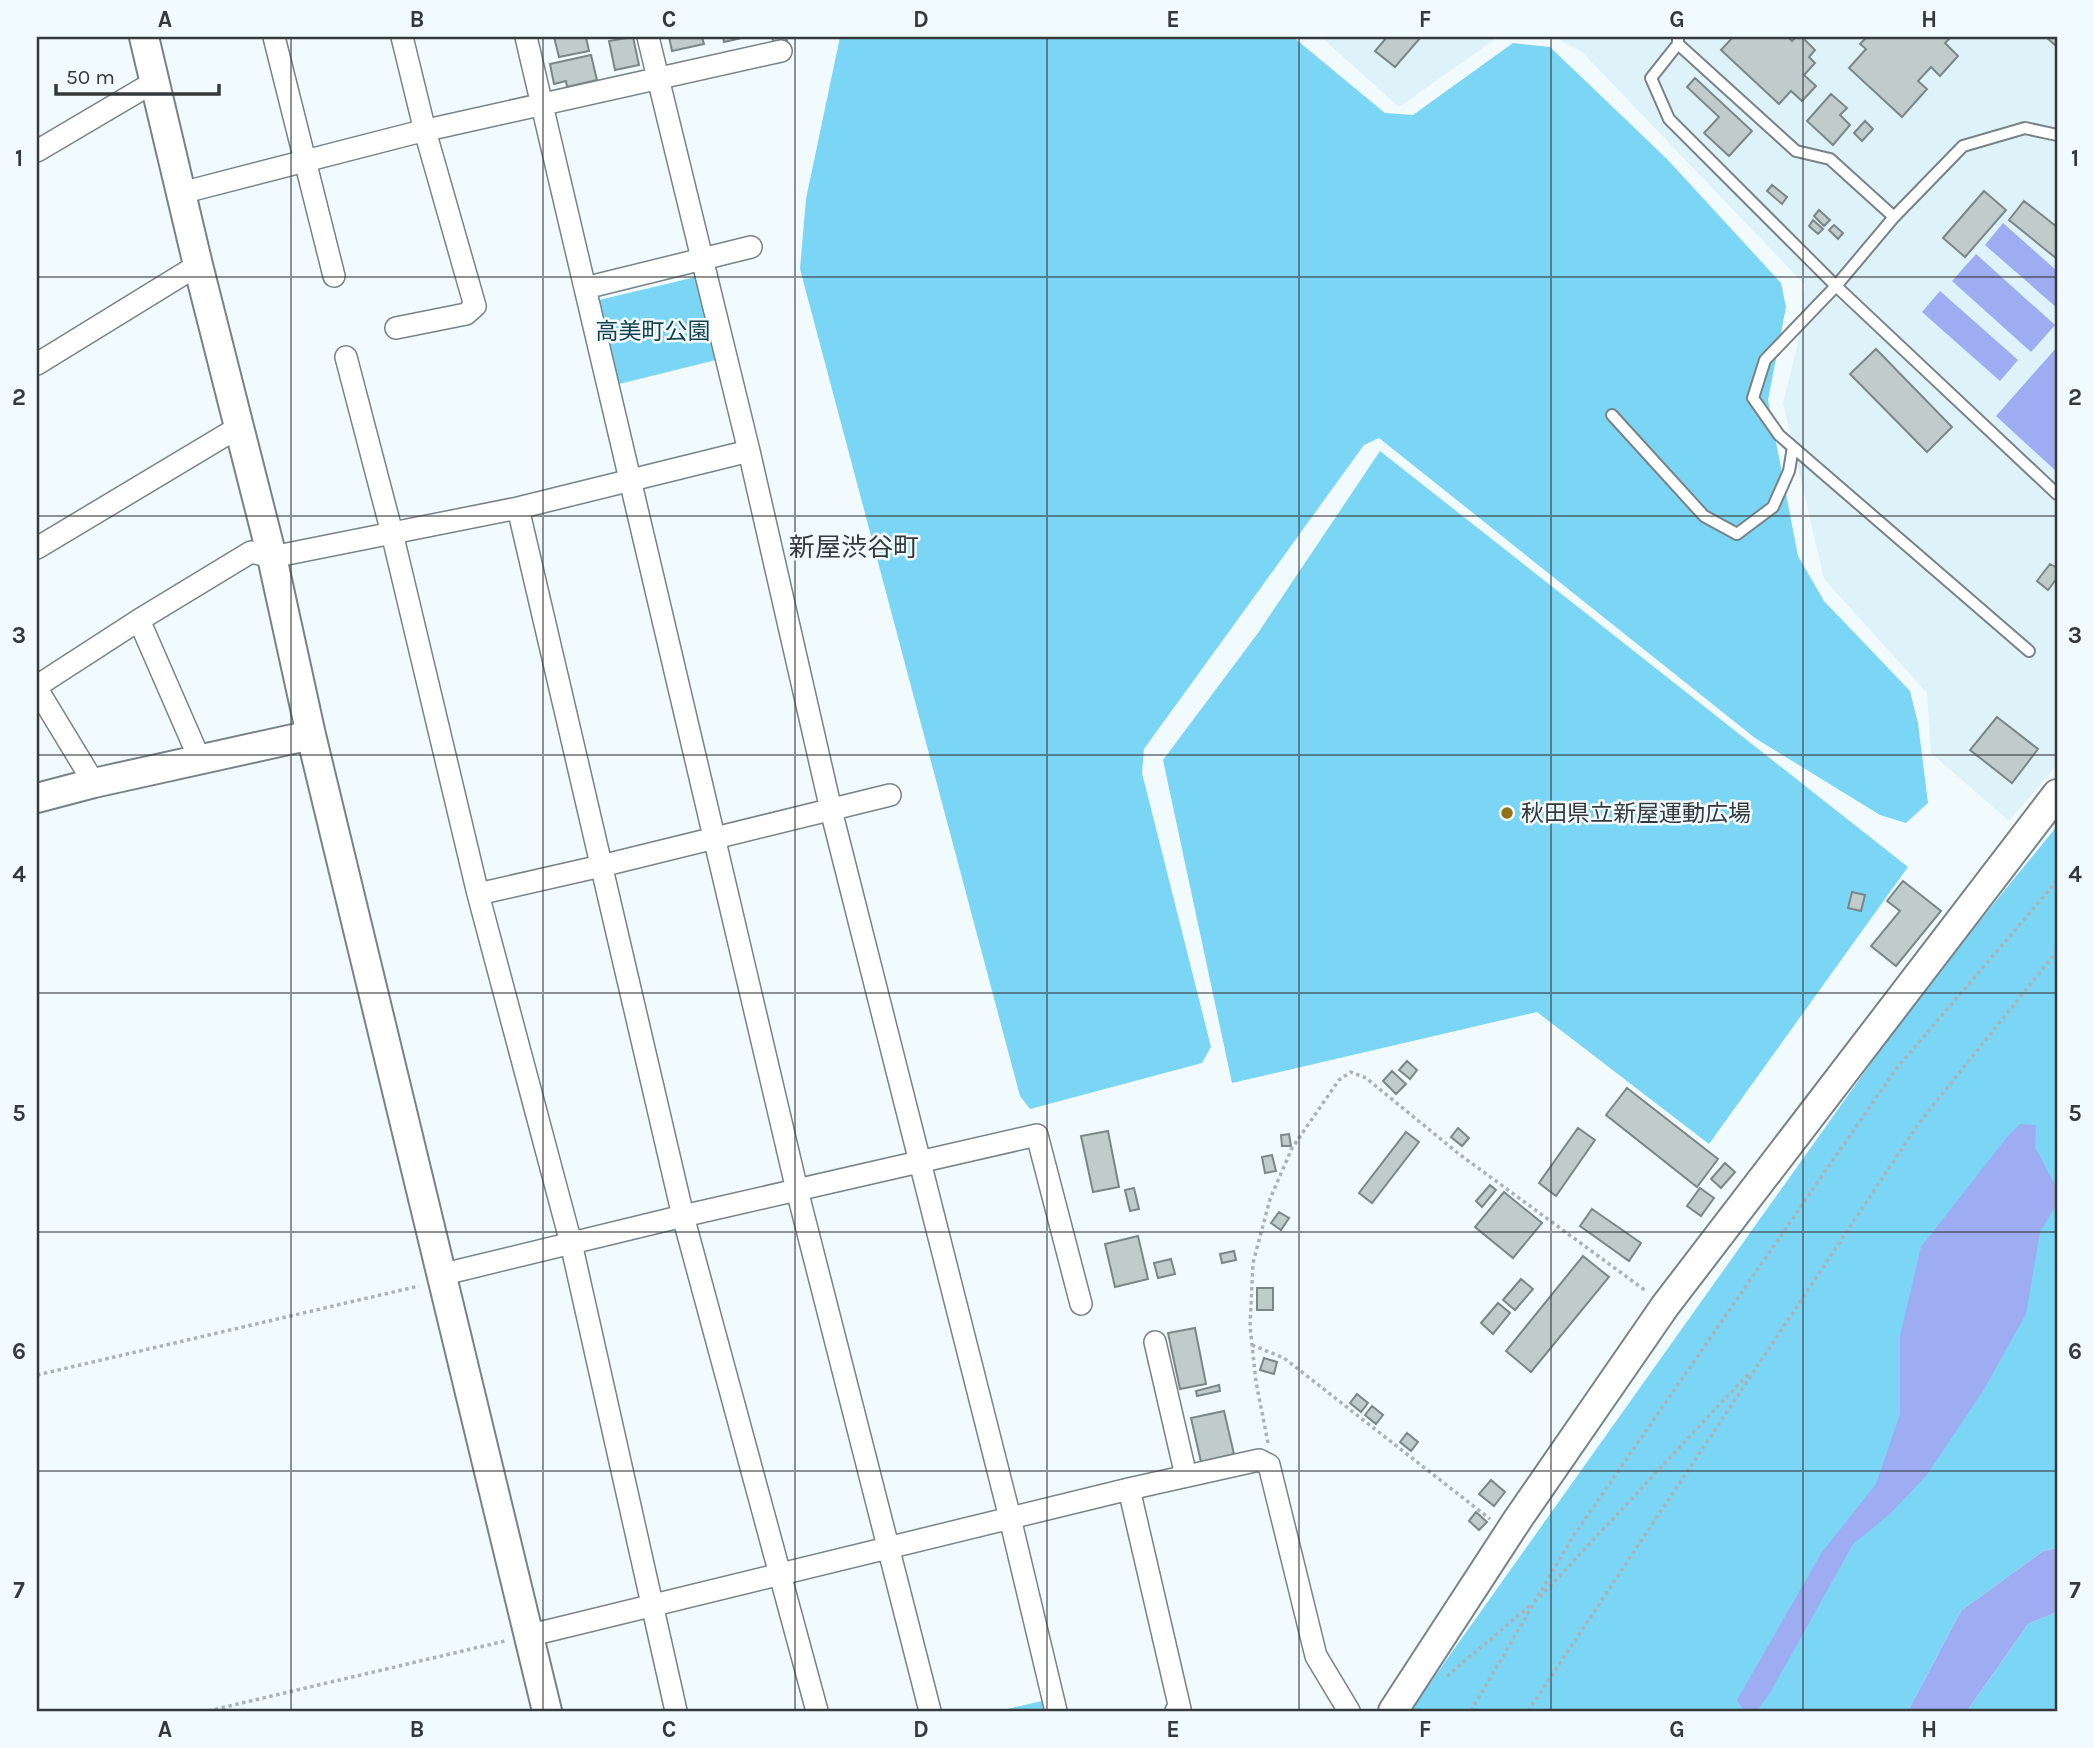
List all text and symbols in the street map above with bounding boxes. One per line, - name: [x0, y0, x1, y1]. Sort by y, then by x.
- text: A: [158, 6, 172, 33]
- text: B: [410, 6, 424, 33]
- text: C: [662, 6, 676, 33]
- text: D: [913, 6, 929, 33]
- text: E: [1166, 6, 1180, 33]
- text: F: [1419, 6, 1431, 33]
- text: G: [1669, 6, 1685, 33]
- text: H: [1921, 6, 1937, 33]
- scale bar: [56, 52, 219, 96]
- text: 50 m: [66, 65, 115, 89]
- text: 1: [15, 145, 23, 172]
- text: 1: [2071, 145, 2079, 172]
- park label: 高美町公園: [596, 318, 711, 345]
- text: 2: [12, 384, 26, 411]
- text: 2: [2068, 384, 2082, 411]
- district label: 新屋渋谷町: [789, 532, 919, 563]
- text: 3: [12, 622, 26, 649]
- text: 3: [2068, 622, 2082, 649]
- place label: 秋田県立新屋運動広場: [1521, 800, 1751, 827]
- marker: 秋田県立新屋運動広場: [1499, 805, 1515, 821]
- text: 4: [12, 861, 26, 888]
- text: 4: [2068, 861, 2082, 888]
- text: 5: [12, 1100, 26, 1127]
- text: 5: [2068, 1100, 2082, 1127]
- text: 6: [12, 1338, 26, 1365]
- text: 6: [2068, 1338, 2082, 1365]
- text: 7: [13, 1577, 25, 1604]
- text: 7: [2069, 1577, 2081, 1604]
- text: A: [158, 1716, 172, 1743]
- text: B: [410, 1716, 424, 1743]
- text: C: [662, 1716, 676, 1743]
- text: D: [913, 1716, 929, 1743]
- text: E: [1166, 1716, 1180, 1743]
- text: F: [1419, 1716, 1431, 1743]
- text: G: [1669, 1716, 1685, 1743]
- text: H: [1921, 1716, 1937, 1743]

